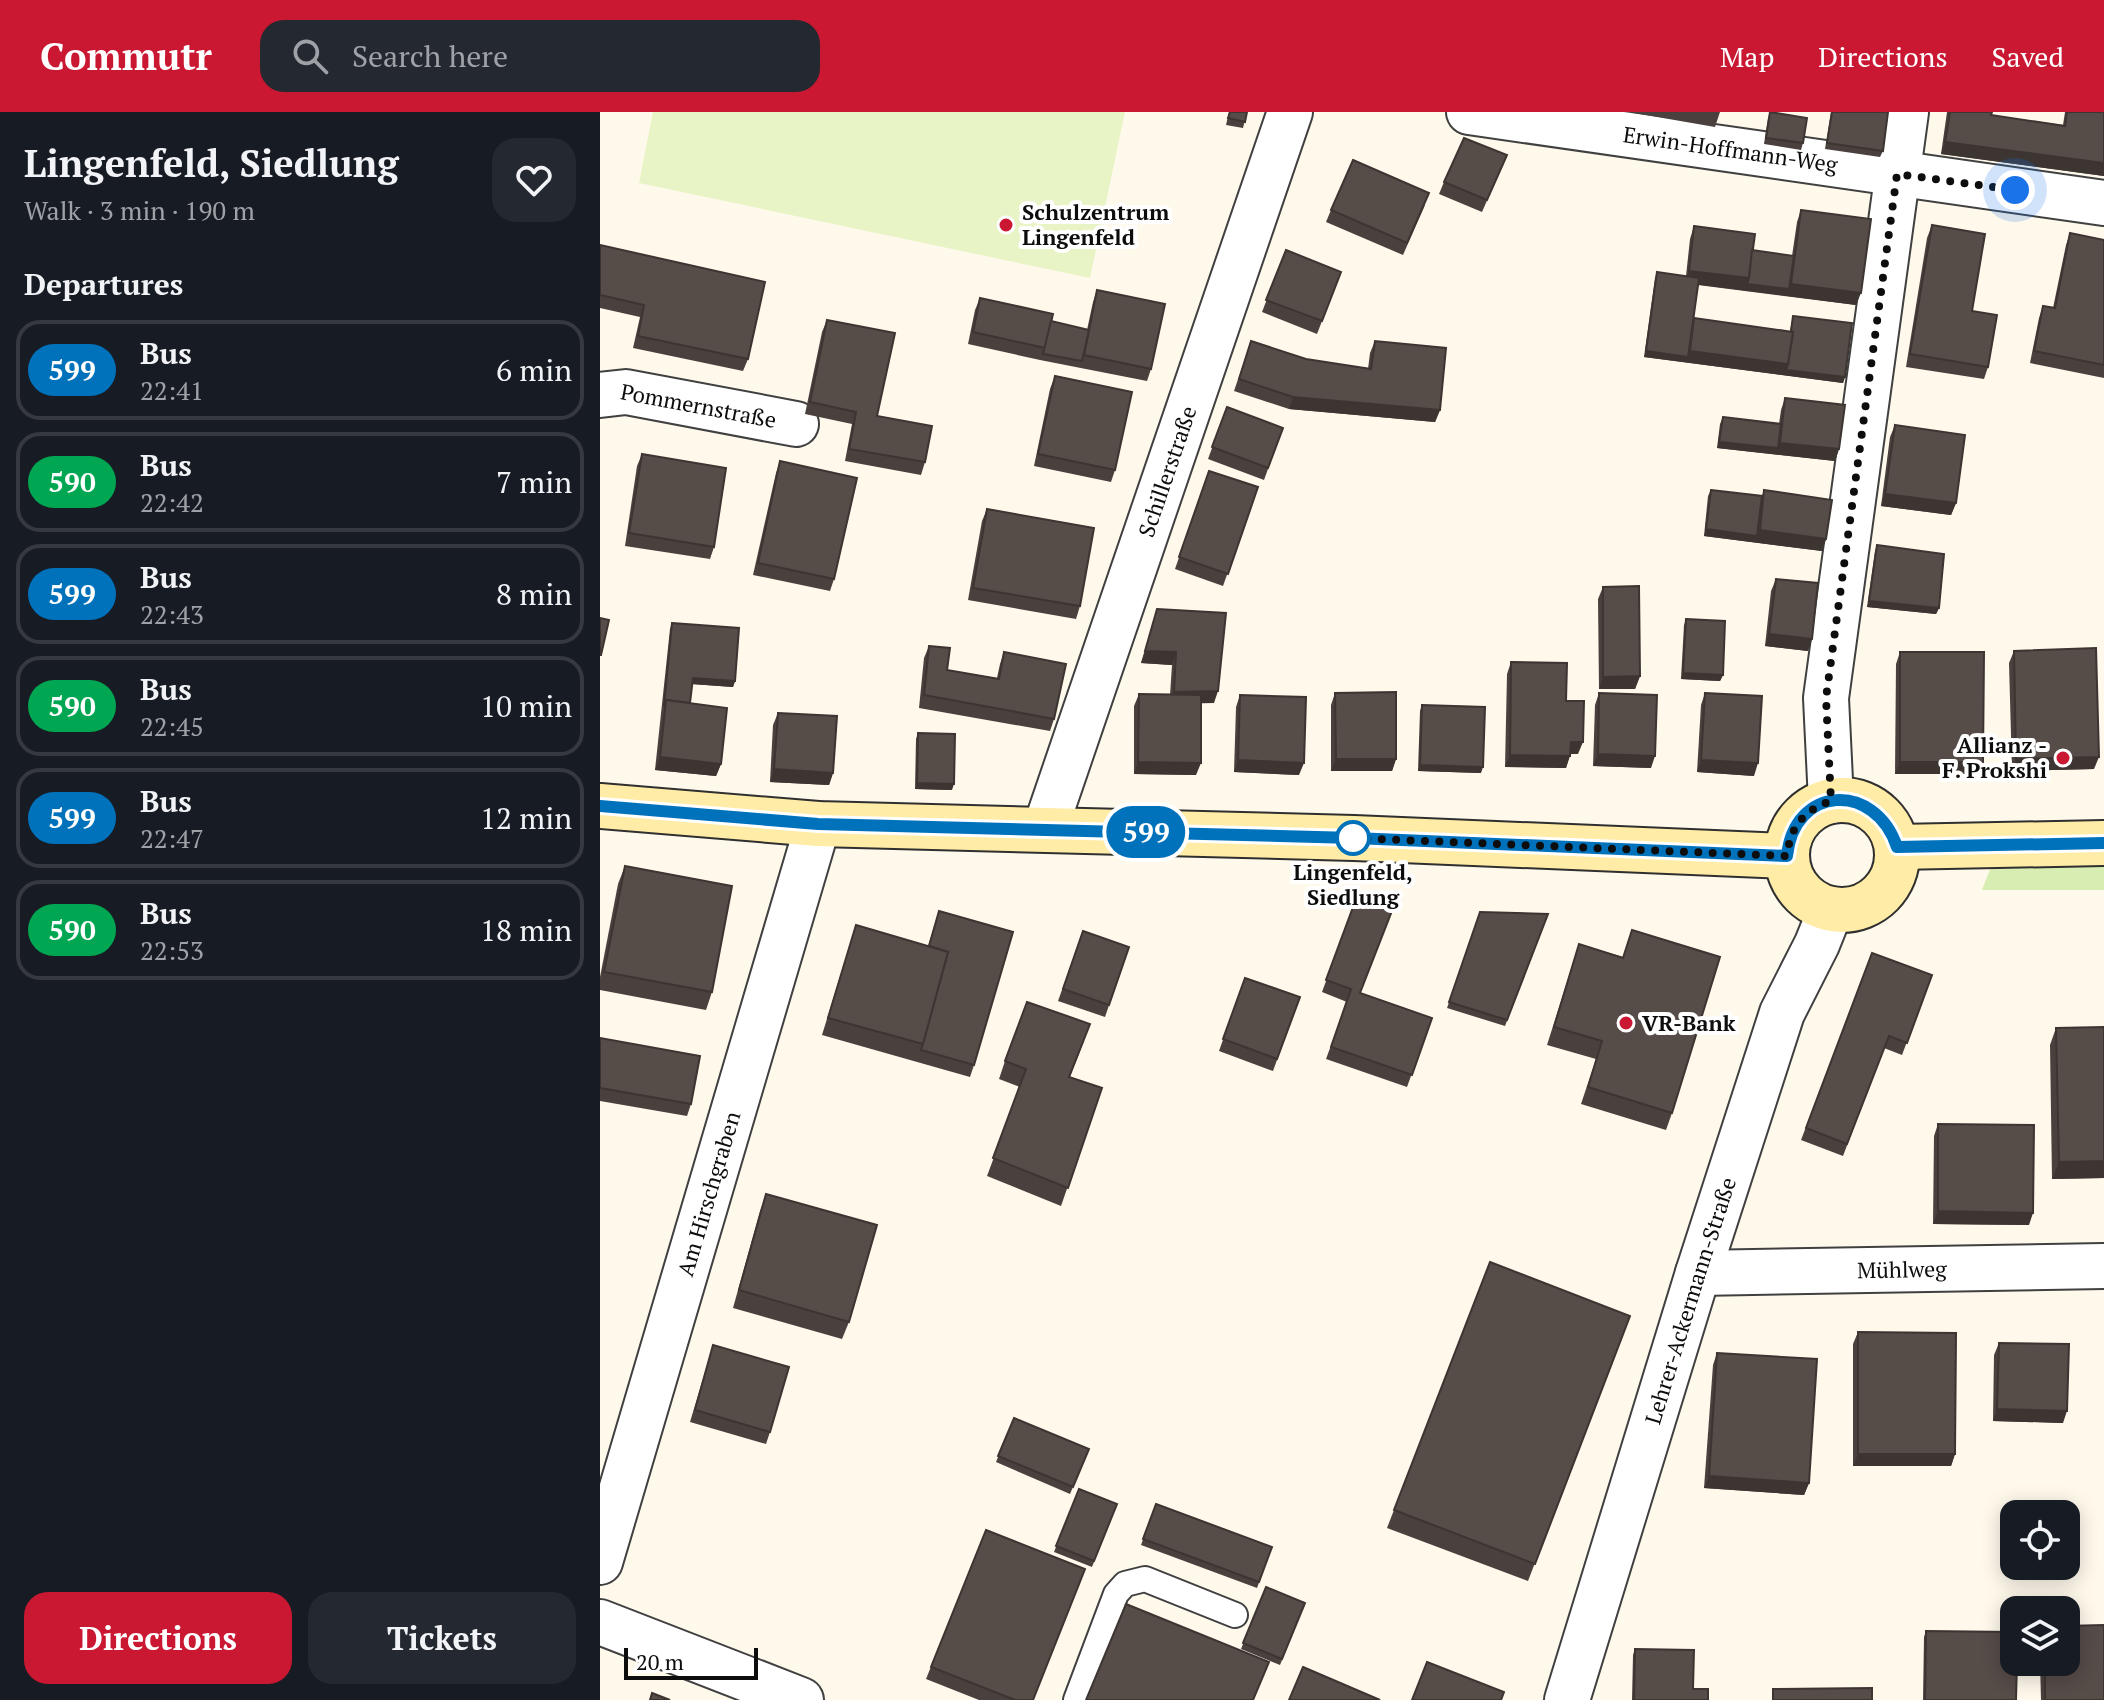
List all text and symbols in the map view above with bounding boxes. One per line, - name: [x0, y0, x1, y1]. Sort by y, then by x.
- search box: [260, 20, 820, 92]
- text: Commutr: [40, 31, 212, 81]
- icon: search: [288, 34, 332, 78]
- text: Search here: [352, 36, 508, 76]
- text: Map: [1720, 38, 1774, 75]
- text: Directions: [1818, 38, 1948, 75]
- text: Saved: [1992, 38, 2064, 75]
- street label: Erwin-Hoffmann-Weg: [1621, 119, 1840, 179]
- text: Lingenfeld, Siedlung: [24, 138, 399, 188]
- button: heart: [492, 138, 576, 222]
- your location: [1995, 170, 2035, 210]
- text: Walk · 3 min · 190 m: [24, 193, 255, 227]
- place label: Schulzentrum Lingenfeld: [1022, 197, 1170, 251]
- marker: Schulzentrum Lingenfeld: [997, 216, 1015, 234]
- text: Departures: [24, 264, 183, 304]
- text: Bus: [140, 333, 192, 373]
- text: 6 min: [496, 350, 572, 390]
- text: 599: [48, 351, 96, 388]
- text: 22:41: [140, 373, 204, 407]
- street label: Pommernstraße: [619, 376, 779, 434]
- street label: Schillerstraße: [1131, 402, 1203, 541]
- text: Bus: [140, 445, 192, 485]
- text: 7 min: [496, 462, 572, 502]
- text: 590: [48, 463, 96, 500]
- text: 22:42: [140, 485, 204, 519]
- text: Bus: [140, 557, 192, 597]
- text: 8 min: [496, 574, 572, 614]
- text: 599: [48, 575, 96, 612]
- text: 22:43: [140, 597, 204, 631]
- text: Bus: [140, 669, 192, 709]
- text: 10 min: [480, 686, 572, 726]
- text: 590: [48, 687, 96, 724]
- text: 22:45: [140, 709, 204, 743]
- place label: Allianz - F. Prokshi: [1942, 730, 2047, 784]
- marker: Allianz - F. Prokshi: [2054, 749, 2072, 767]
- text: Bus: [140, 781, 192, 821]
- text: 12 min: [480, 798, 572, 838]
- text: 599: [48, 799, 96, 836]
- line badge: 599: [1100, 806, 1192, 858]
- text: 599: [1122, 813, 1170, 850]
- text: 22:47: [140, 821, 204, 855]
- marker: Lingenfeld, Siedlung: [1336, 821, 1370, 855]
- place label: Lingenfeld, Siedlung: [1293, 857, 1413, 911]
- text: Bus: [140, 893, 192, 933]
- text: 18 min: [480, 910, 572, 950]
- text: 590: [48, 911, 96, 948]
- text: 22:53: [140, 933, 204, 967]
- place label: VR-Bank: [1642, 1008, 1736, 1037]
- marker: VR-Bank: [1617, 1014, 1635, 1032]
- street label: Am Hirschgraben: [670, 1108, 746, 1279]
- street label: Lehrer-Ackermann-Straße: [1638, 1173, 1742, 1427]
- street label: Mühlweg: [1857, 1254, 1947, 1284]
- map controls: [2000, 1500, 2080, 1676]
- button: locate: [2000, 1500, 2080, 1580]
- button: Directions: [24, 1592, 292, 1684]
- button: Tickets: [308, 1592, 576, 1684]
- button: layers: [2000, 1596, 2080, 1676]
- scale bar: [624, 1644, 758, 1680]
- text: 20 m: [636, 1647, 684, 1676]

